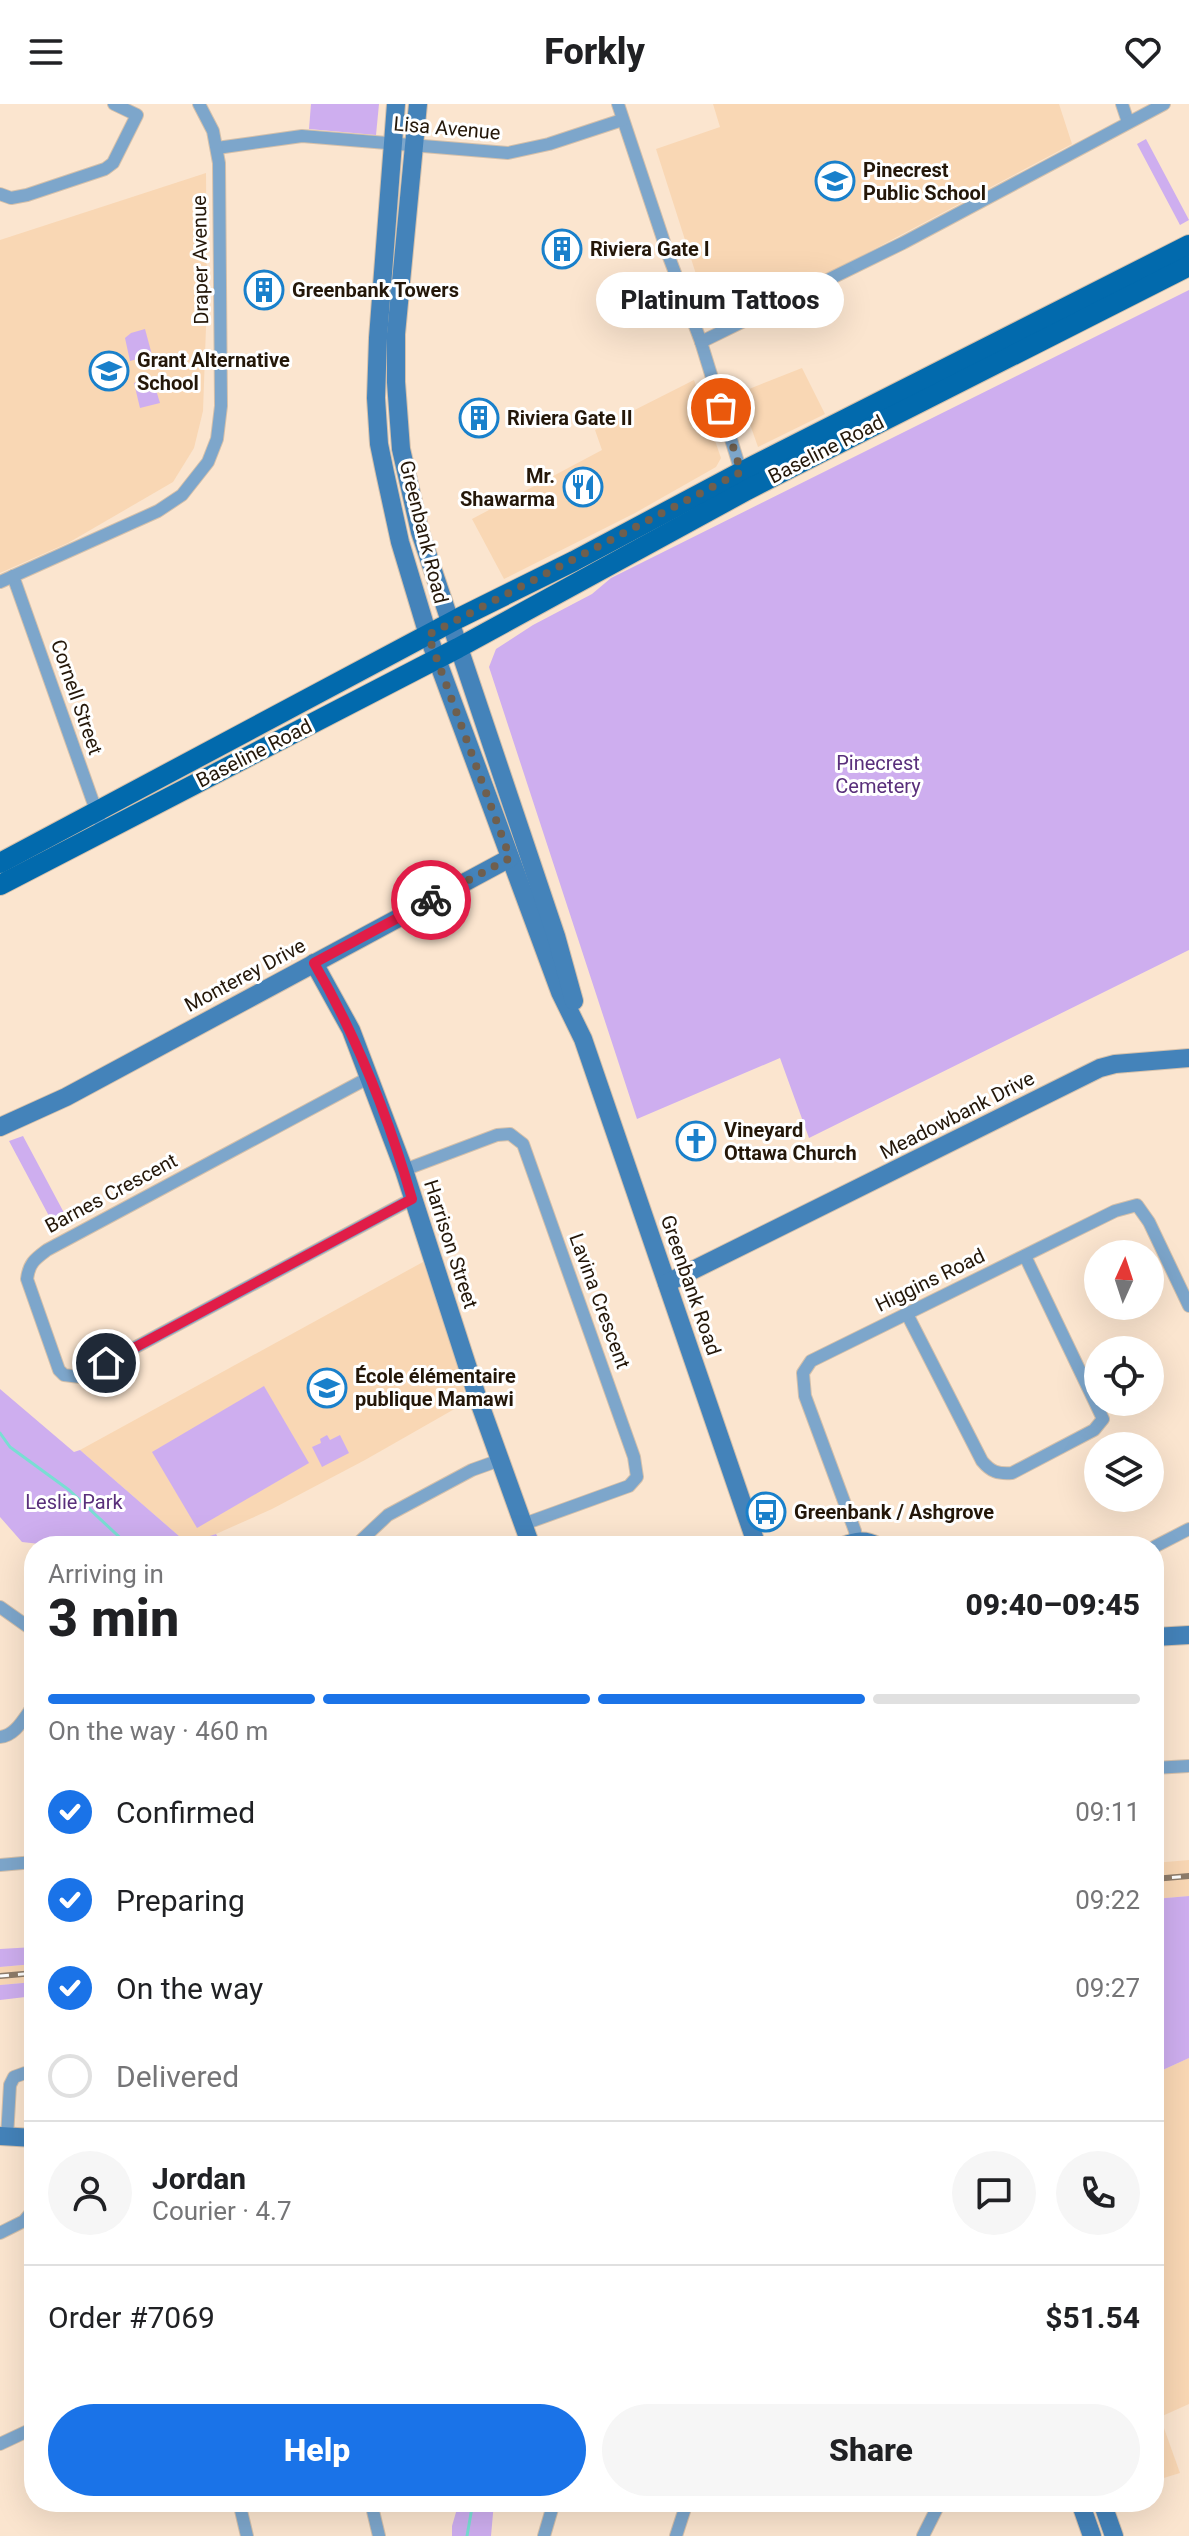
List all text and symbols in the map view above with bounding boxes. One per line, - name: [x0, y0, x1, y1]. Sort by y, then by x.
- icon: menu: [24, 30, 68, 74]
- icon: heart: [1121, 30, 1165, 74]
- text: Forkly: [544, 31, 645, 73]
- street label: Lisa Avenue: [393, 111, 501, 145]
- place label: Pinecrest Public School: [863, 158, 986, 205]
- school or university icon: Pinecrest Public School: [814, 160, 856, 202]
- street label: Draper Avenue: [187, 195, 213, 325]
- building icon: Riviera Gate I: [541, 228, 583, 270]
- place label: Riviera Gate I: [590, 237, 710, 261]
- building icon: Greenbank Towers: [243, 269, 285, 311]
- callout: Platinum Tattoos: [597, 272, 845, 328]
- place label: Greenbank Towers: [292, 278, 459, 302]
- text: Platinum Tattoos: [620, 285, 820, 315]
- place label: Grant Alternative School: [137, 348, 290, 395]
- school or university icon: Grant Alternative School: [88, 350, 130, 392]
- pin: [687, 374, 755, 442]
- icon: bag: [699, 386, 743, 430]
- building icon: Riviera Gate II: [458, 397, 500, 439]
- place label: Riviera Gate II: [507, 406, 633, 430]
- street label: Baseline Road: [764, 410, 888, 488]
- street label: Greenbank Road: [395, 458, 453, 606]
- place label: Mr. Shawarma: [460, 464, 555, 511]
- restaurant icon: Mr. Shawarma: [562, 466, 604, 508]
- street label: Cornell Street: [46, 636, 108, 758]
- street label: Baseline Road: [192, 714, 316, 792]
- park label: Pinecrest Cemetery: [835, 751, 921, 798]
- courier: [391, 860, 471, 940]
- icon: bike: [409, 878, 453, 922]
- street label: Monterey Drive: [180, 933, 310, 1017]
- street label: Meadowbank Drive: [876, 1066, 1038, 1164]
- place label: Vineyard Ottawa Church: [724, 1118, 857, 1165]
- church icon: Vineyard Ottawa Church: [675, 1120, 717, 1162]
- street label: Barnes Crescent: [41, 1148, 181, 1238]
- street label: Harrison Street: [419, 1177, 483, 1311]
- street label: Greenbank Road: [656, 1212, 726, 1358]
- street label: Lavina Crescent: [564, 1230, 636, 1372]
- north arrow: [1084, 1240, 1164, 1320]
- map controls: [1084, 1240, 1164, 1512]
- street label: Higgins Road: [871, 1243, 989, 1317]
- pin: [72, 1329, 140, 1397]
- button: locate: [1084, 1336, 1164, 1416]
- icon: home: [84, 1341, 128, 1385]
- place label: École élémentaire publique Mamawi: [355, 1364, 516, 1411]
- school or university icon: École élémentaire publique Mamawi: [306, 1367, 348, 1409]
- button: layers: [1084, 1432, 1164, 1512]
- park label: Leslie Park: [25, 1490, 124, 1514]
- bus stop icon: Greenbank / Ashgrove: [745, 1491, 787, 1533]
- place label: Greenbank / Ashgrove: [794, 1500, 994, 1524]
- text: Arriving in: [48, 1559, 164, 1589]
- text: 09:40–09:45: [965, 1587, 1140, 1622]
- text: 3 min: [48, 1588, 179, 1649]
- text: On the way · 460 m: [48, 1716, 268, 1746]
- icon: check: [48, 1790, 92, 1834]
- text: Confirmed: [116, 1795, 255, 1830]
- text: 09:11: [1075, 1797, 1140, 1827]
- icon: check: [48, 1878, 92, 1922]
- text: Preparing: [116, 1883, 245, 1918]
- text: 09:22: [1075, 1885, 1140, 1915]
- icon: check: [48, 1966, 92, 2010]
- text: On the way: [116, 1971, 263, 2006]
- text: 09:27: [1075, 1973, 1140, 2003]
- text: Delivered: [116, 2059, 239, 2094]
- button: person: [48, 2151, 132, 2235]
- button: chat: [952, 2151, 1036, 2235]
- button: phone: [1056, 2151, 1140, 2235]
- text: Jordan: [152, 2161, 246, 2196]
- text: Courier · 4.7: [152, 2196, 292, 2226]
- text: Order #7069: [48, 2300, 215, 2335]
- text: $51.54: [1045, 2300, 1140, 2335]
- button: Help: [48, 2404, 586, 2496]
- button: Share: [602, 2404, 1140, 2496]

